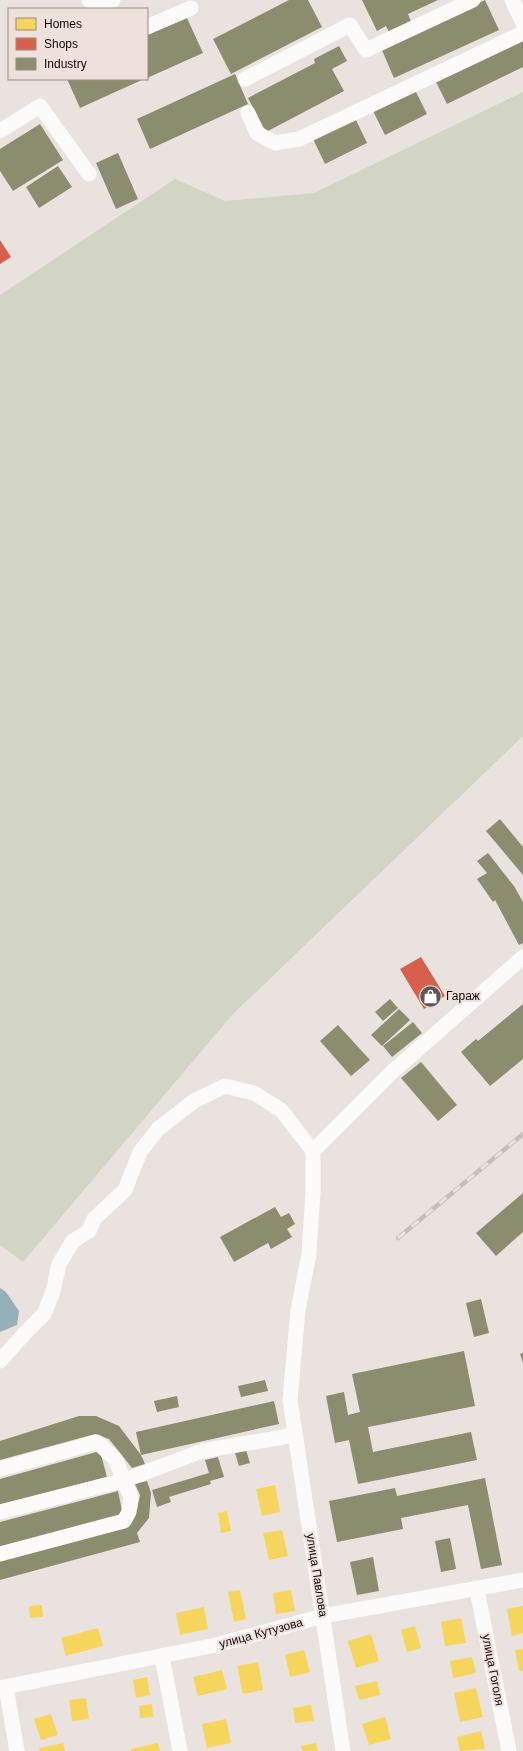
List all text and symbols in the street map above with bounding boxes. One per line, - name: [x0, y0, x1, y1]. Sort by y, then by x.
- legend: [8, 8, 148, 80]
- text: Homes: [44, 17, 82, 31]
- text: Shops: [44, 37, 78, 51]
- text: Industry: [44, 57, 87, 71]
- shop icon: Гараж: [418, 983, 444, 1009]
- place label: Гараж: [446, 989, 480, 1003]
- street label: улица Павлова: [303, 1532, 331, 1618]
- street label: улица Кутузова: [218, 1615, 305, 1651]
- street label: улица Гоголя: [479, 1633, 507, 1707]

